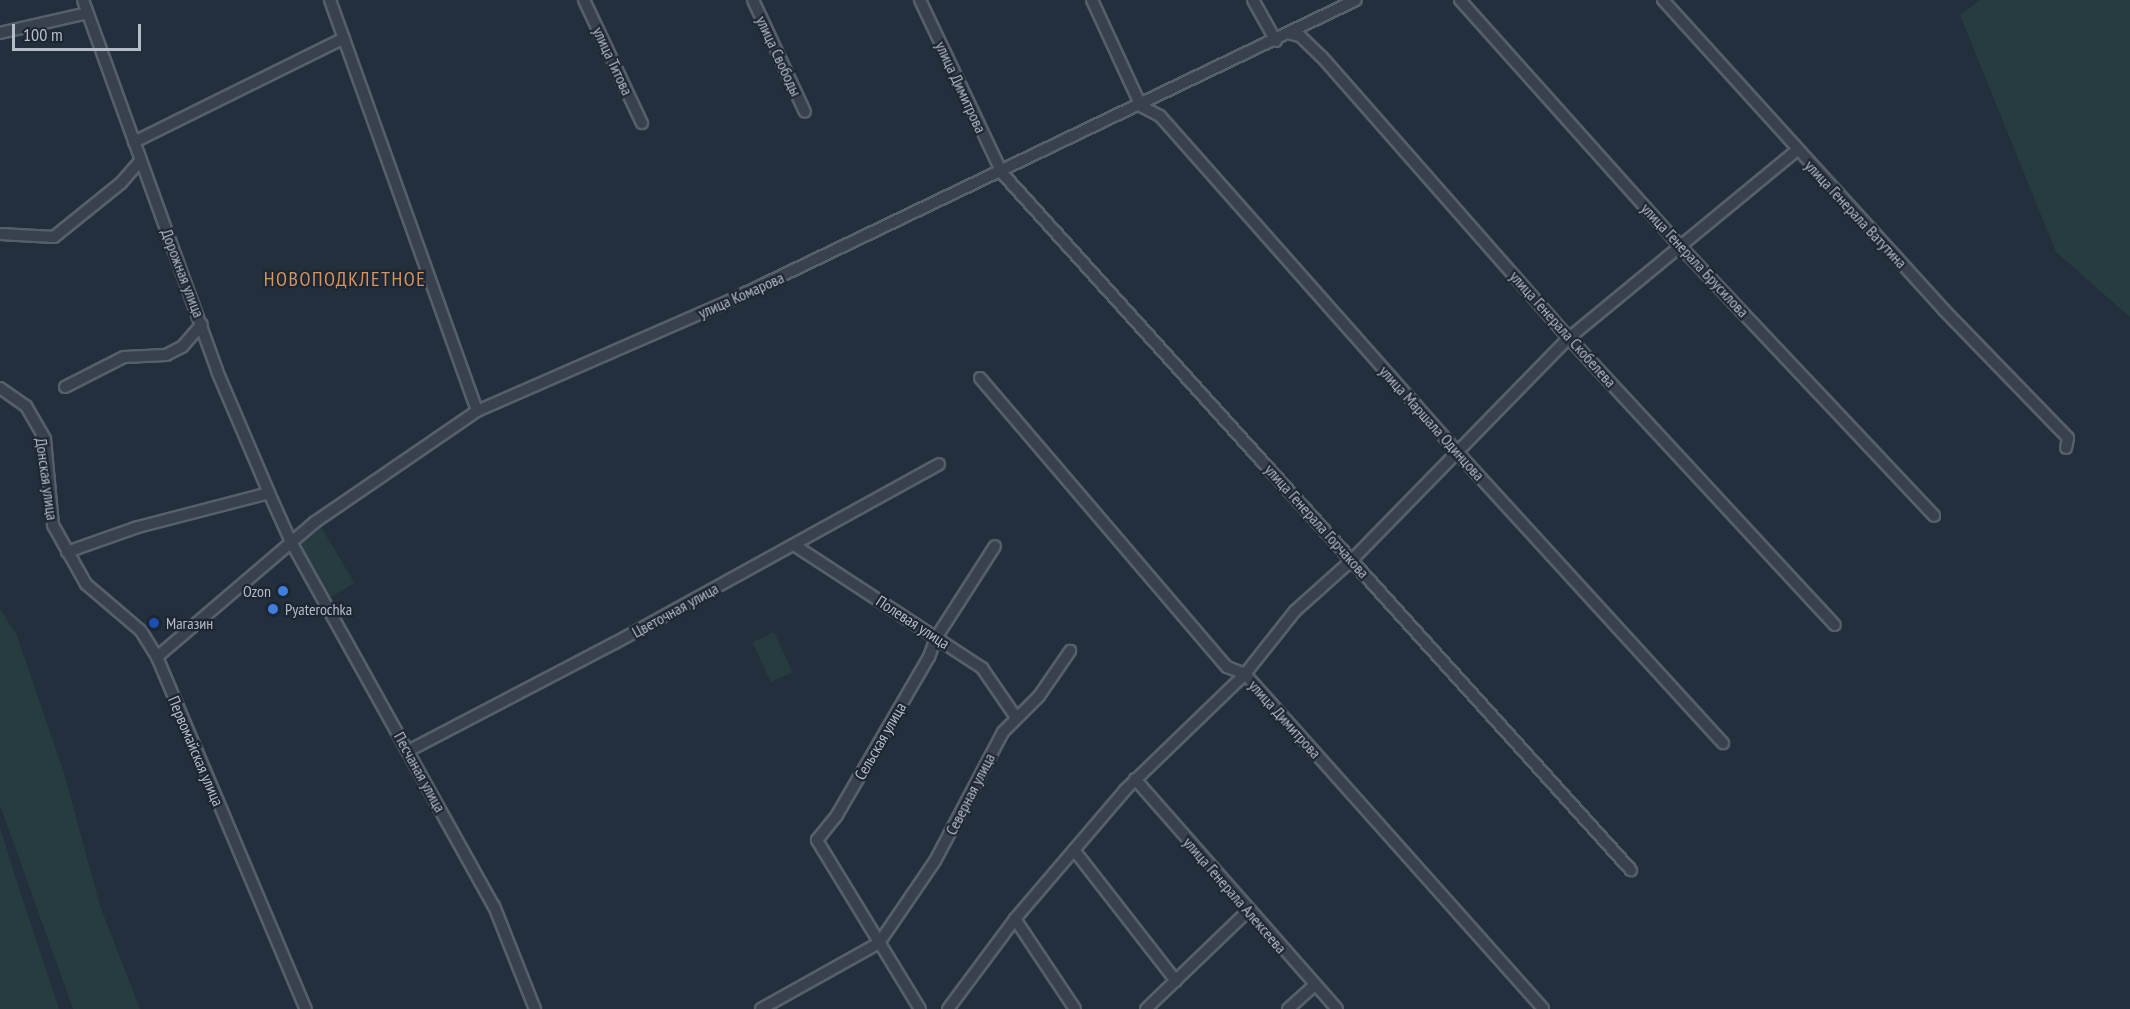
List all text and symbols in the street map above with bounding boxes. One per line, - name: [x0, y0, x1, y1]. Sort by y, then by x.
- scale bar: [15, 12, 144, 50]
- street label: улица Свободы: [752, 13, 806, 99]
- text: 100 m: [23, 23, 63, 46]
- street label: улица Титова: [589, 24, 637, 98]
- street label: улица Димитрова: [931, 38, 991, 136]
- street label: улица Генерала Ватутина: [1801, 156, 1911, 272]
- street label: улица Генерала Брусилова: [1637, 199, 1753, 321]
- street label: Дорожная улица: [157, 226, 209, 320]
- district label: НОВОПОДКЛЕТНОЕ: [264, 267, 426, 291]
- street label: улица Генерала Скобелева: [1506, 267, 1620, 391]
- street label: улица Комарова: [695, 268, 787, 322]
- street label: улица Маршала Одинцова: [1375, 362, 1489, 484]
- street label: Донская улица: [32, 437, 62, 521]
- street label: улица Генерала Горчакова: [1261, 460, 1373, 582]
- street label: Цветочная улица: [628, 578, 722, 642]
- place label: Ozon: [243, 581, 271, 601]
- marker: Ozon: [276, 584, 290, 598]
- street label: Полевая улица: [873, 591, 953, 653]
- place label: Pyaterochka: [285, 599, 352, 619]
- marker: Pyaterochka: [266, 602, 280, 616]
- place label: Магазин: [166, 613, 213, 633]
- marker: Магазин: [147, 616, 161, 630]
- street label: улица Димитрова: [1245, 676, 1325, 762]
- street label: Первомайская улица: [164, 693, 228, 809]
- street label: Сельская улица: [850, 699, 910, 783]
- street label: Песчаная улица: [390, 728, 450, 816]
- street label: Северная улица: [941, 750, 999, 838]
- street label: улица Генерала Алексеева: [1179, 833, 1291, 957]

